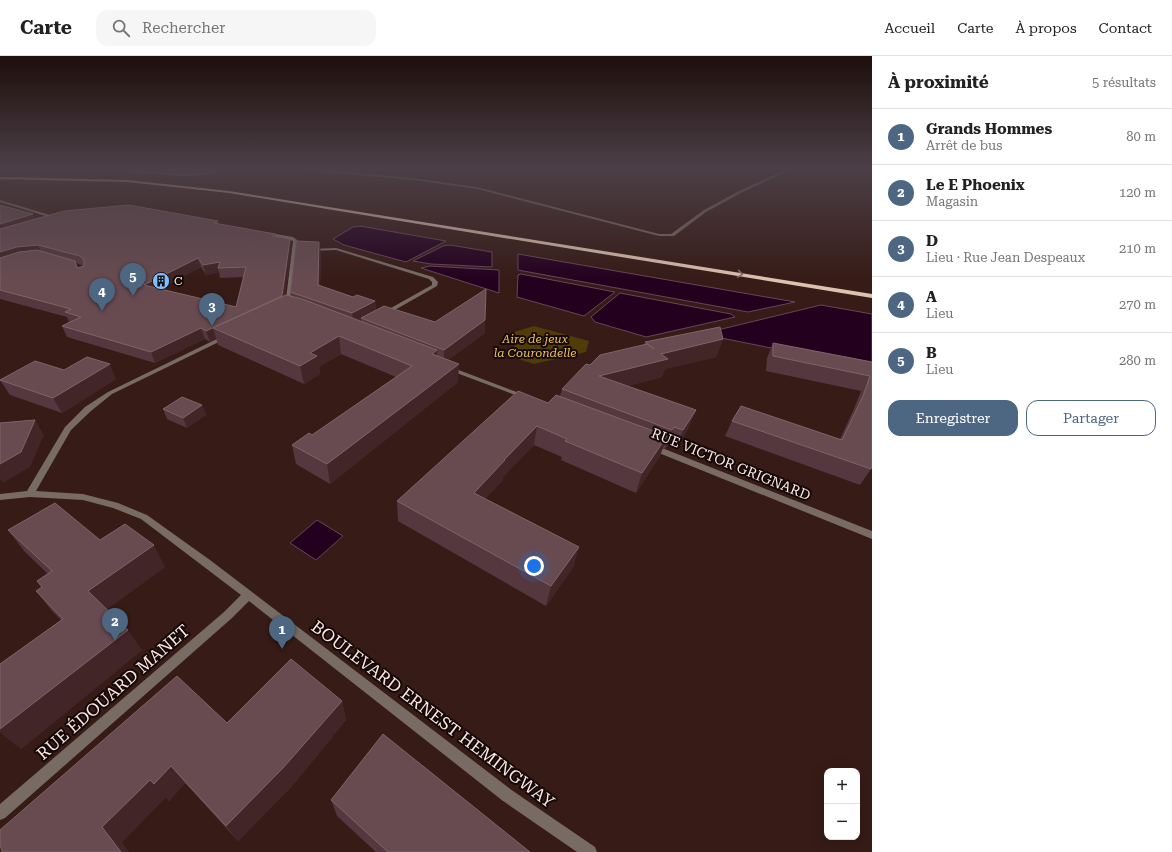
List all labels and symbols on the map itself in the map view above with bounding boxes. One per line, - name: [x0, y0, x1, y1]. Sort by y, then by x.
- pin: 5: [120, 263, 146, 296]
- one-way arrow: [737, 269, 743, 278]
- building icon: C: [151, 271, 171, 291]
- place label: C: [174, 274, 183, 288]
- pin: 4: [89, 278, 115, 311]
- pin: 3: [199, 293, 225, 326]
- park label: Aire de jeux la Courondelle: [494, 332, 576, 360]
- street label: RUE VICTOR GRIGNARD: [649, 425, 813, 503]
- your location: [524, 556, 544, 576]
- pin: 2: [102, 608, 128, 641]
- pin: 1: [269, 616, 295, 649]
- street label: BOULEVARD ERNEST HEMINGWAY: [308, 616, 559, 812]
- street label: RUE ÉDOUARD MANET: [33, 620, 193, 764]

